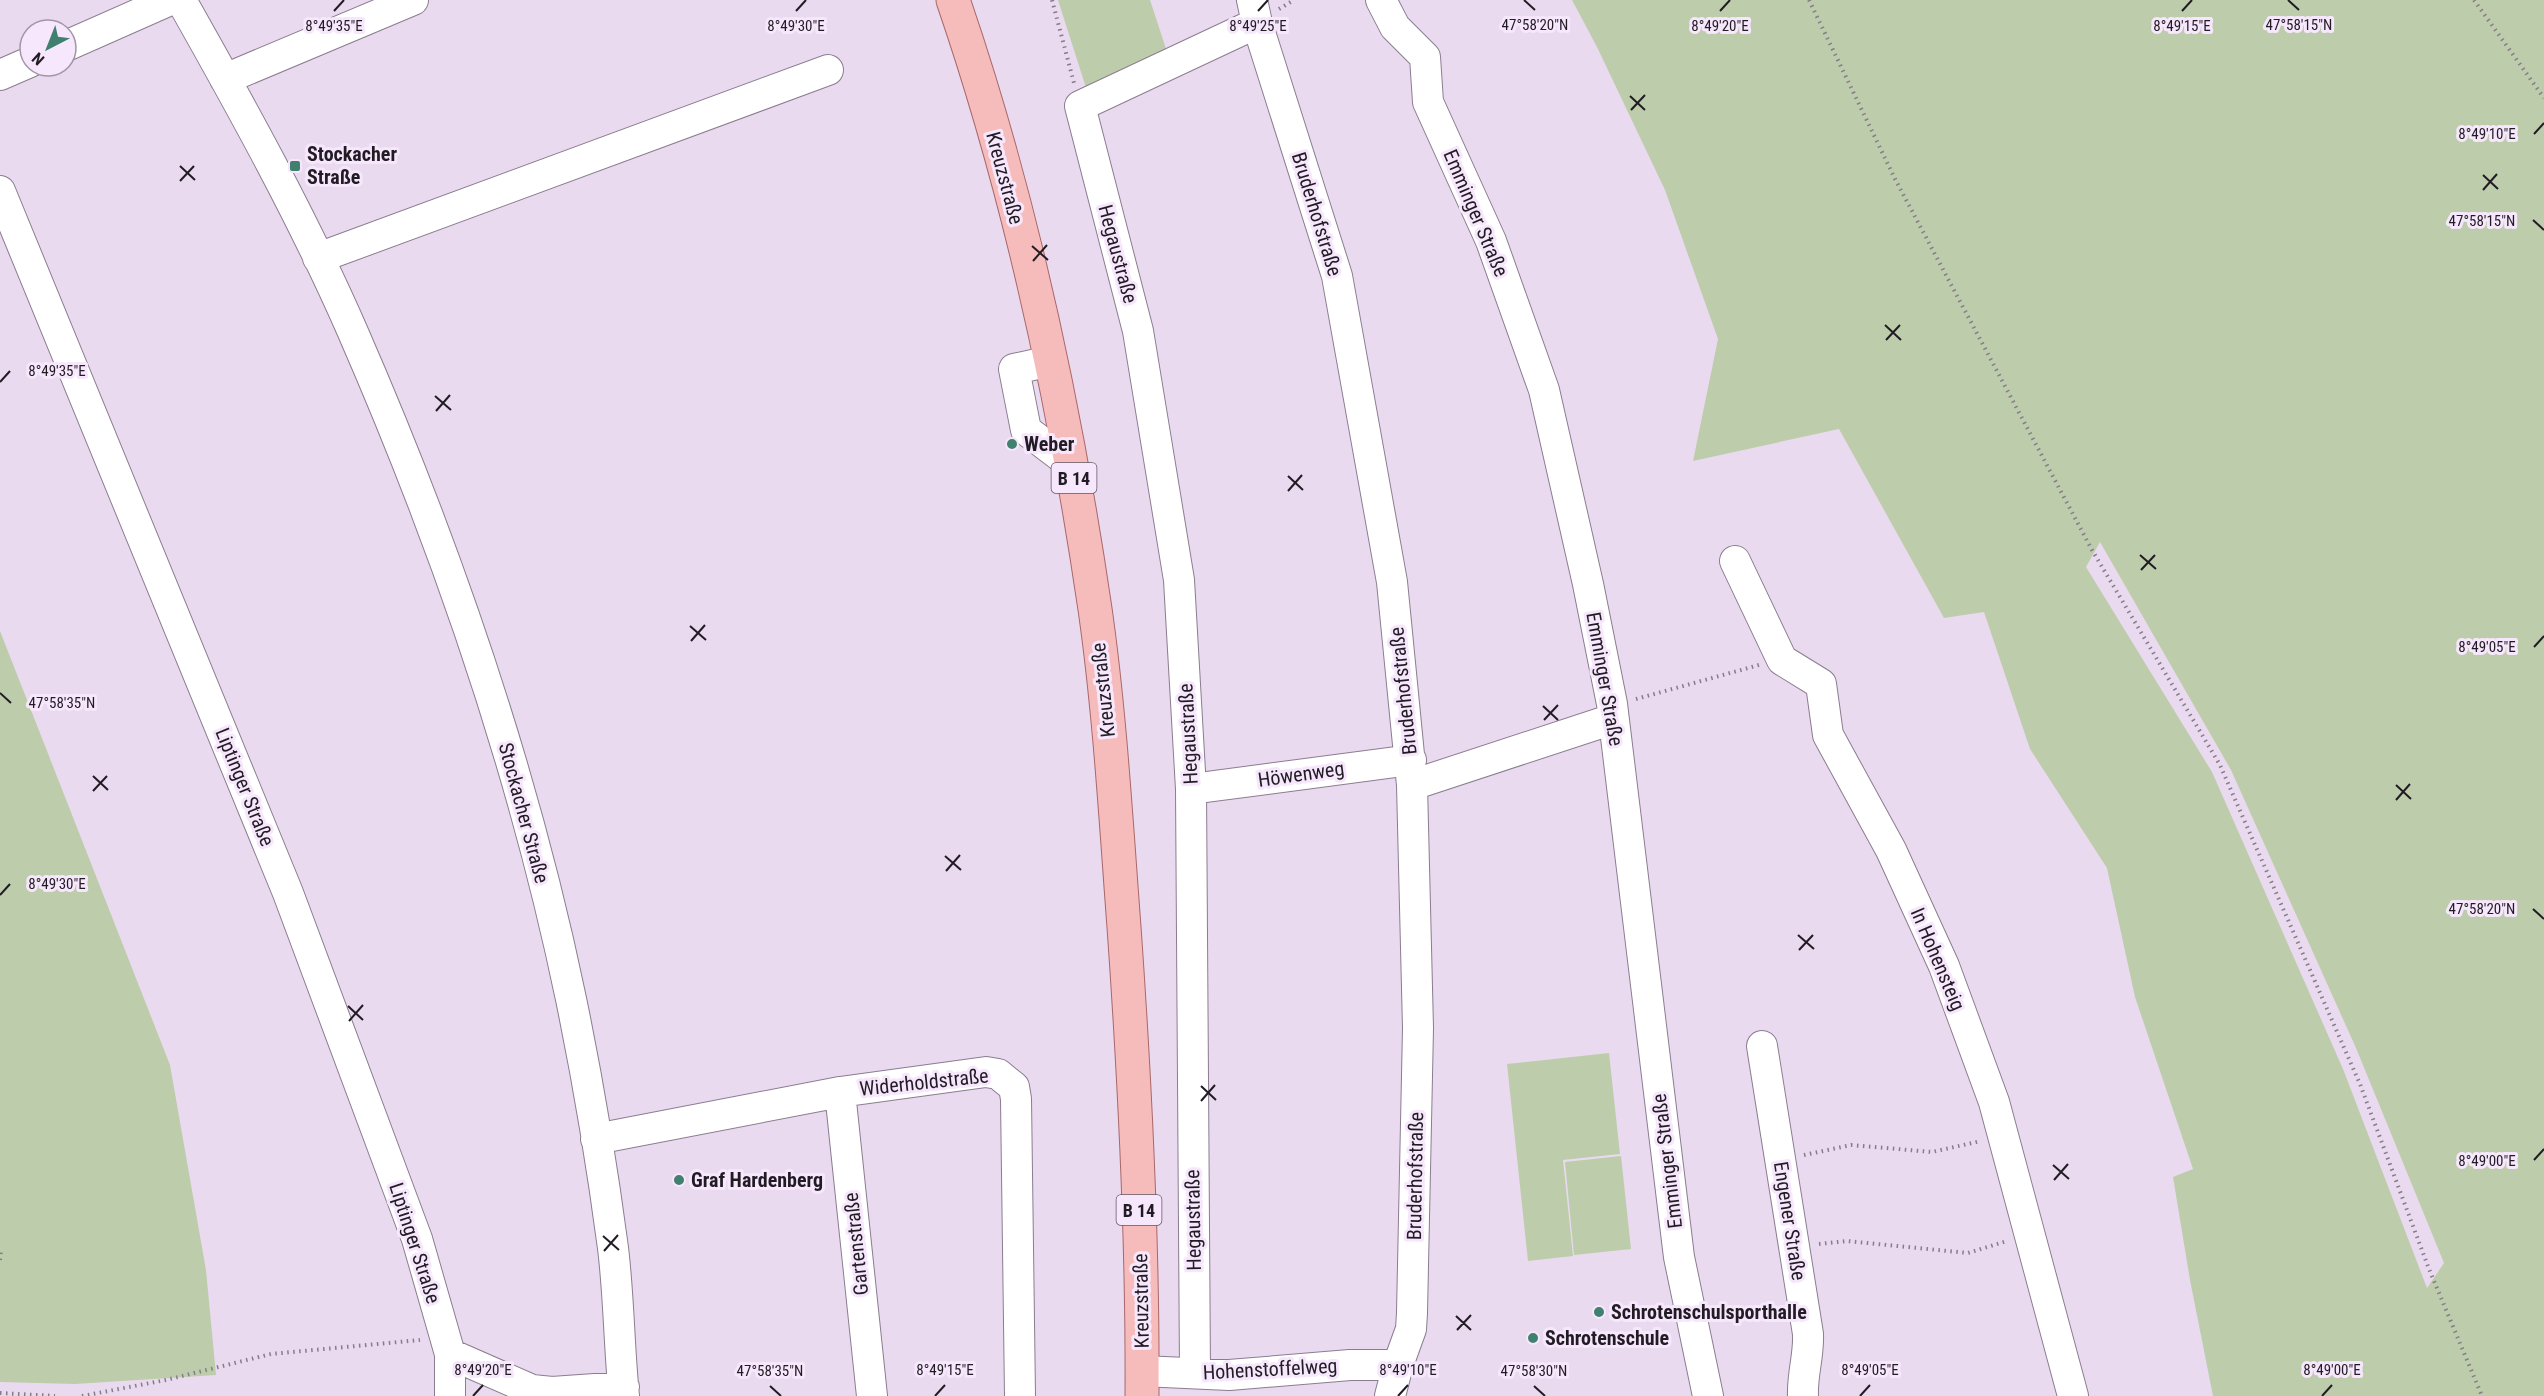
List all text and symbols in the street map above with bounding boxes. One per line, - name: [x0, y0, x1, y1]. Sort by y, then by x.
- text: 47°58'20"N: [1502, 16, 1568, 34]
- text: 47°58'15"N: [2266, 16, 2332, 34]
- text: 8°49'35"E: [305, 17, 363, 35]
- text: 8°49'30"E: [767, 17, 825, 35]
- text: 8°49'25"E: [1229, 17, 1287, 35]
- text: 8°49'20"E: [1691, 17, 1749, 35]
- text: 8°49'15"E: [2153, 17, 2211, 35]
- north arrow: [18, 18, 78, 78]
- text: N: [28, 48, 48, 69]
- text: 8°49'10"E: [2458, 125, 2516, 143]
- street label: Kreuzstraße: [981, 129, 1029, 227]
- place label: Stockacher Straße: [307, 142, 397, 189]
- street label: Emminger Straße: [1438, 146, 1514, 280]
- street label: Bruderhofstraße: [1287, 149, 1347, 279]
- marker: Stockacher Straße: [288, 159, 302, 173]
- street label: Hegaustraße: [1093, 202, 1143, 306]
- text: 47°58'15"N: [2449, 212, 2515, 230]
- text: 8°49'35"E: [28, 362, 86, 380]
- place label: Weber: [1024, 432, 1075, 456]
- marker: Weber: [1005, 437, 1019, 451]
- road number: B 14: [1052, 463, 1096, 493]
- street label: Emminger Straße: [1581, 610, 1629, 748]
- street label: Bruderhofstraße: [1384, 626, 1422, 756]
- text: 8°49'05"E: [2458, 638, 2516, 656]
- street label: Kreuzstraße: [1086, 642, 1120, 738]
- street label: Hegaustraße: [1173, 683, 1203, 785]
- text: 47°58'35"N: [29, 694, 95, 712]
- street label: Liptinger Straße: [210, 724, 280, 850]
- street label: Stockacher Straße: [494, 740, 554, 886]
- street label: Höwenweg: [1256, 756, 1346, 792]
- text: 8°49'30"E: [28, 875, 86, 893]
- text: 47°58'20"N: [2449, 900, 2515, 918]
- street label: In Hohensteig: [1906, 904, 1970, 1014]
- street label: Widerholdstraße: [858, 1063, 990, 1101]
- street label: Emminger Straße: [1647, 1092, 1687, 1230]
- street label: Bruderhofstraße: [1402, 1112, 1428, 1240]
- text: 8°49'00"E: [2458, 1152, 2516, 1170]
- street label: Engener Straße: [1769, 1160, 1811, 1282]
- place label: Graf Hardenberg: [691, 1168, 823, 1192]
- street label: Hegaustraße: [1180, 1169, 1206, 1271]
- marker: Graf Hardenberg: [672, 1173, 686, 1187]
- street label: Liptinger Straße: [384, 1180, 446, 1306]
- street label: Gartenstraße: [839, 1191, 873, 1297]
- road number: B 14: [1116, 1195, 1162, 1225]
- street label: Kreuzstraße: [1128, 1253, 1154, 1349]
- place label: Schrotenschulsporthalle: [1611, 1300, 1807, 1324]
- marker: Schrotenschulsporthalle: [1592, 1305, 1606, 1319]
- place label: Schrotenschule: [1545, 1326, 1669, 1350]
- marker: Schrotenschule: [1526, 1331, 1540, 1345]
- street label: Hohenstoffelweg: [1202, 1353, 1338, 1385]
- text: 8°49'20"E: [454, 1361, 512, 1379]
- text: 8°49'15"E: [916, 1361, 974, 1379]
- text: 8°49'10"E: [1379, 1361, 1437, 1379]
- text: 8°49'05"E: [1841, 1361, 1899, 1379]
- text: 8°49'00"E: [2303, 1361, 2361, 1379]
- text: 47°58'35"N: [737, 1362, 803, 1380]
- text: 47°58'30"N: [1501, 1362, 1567, 1380]

